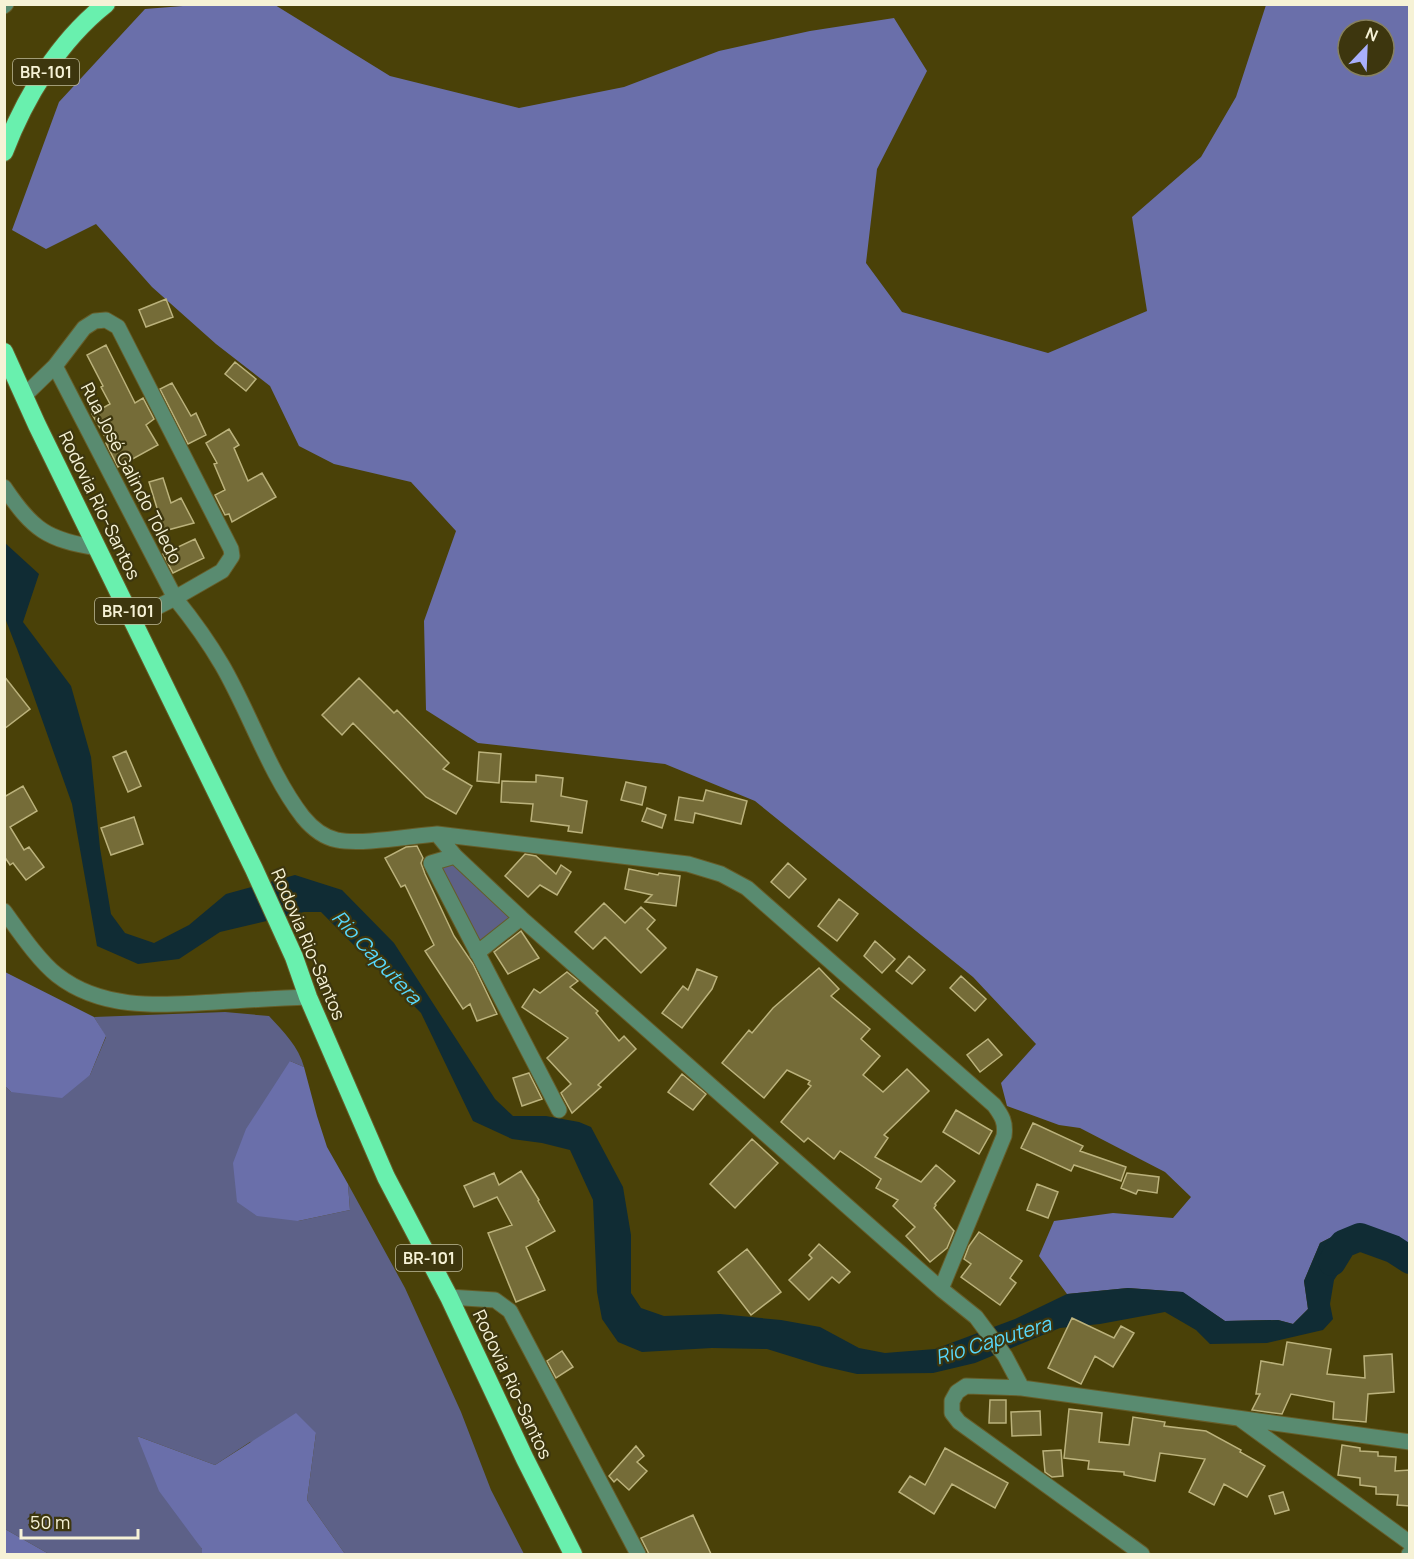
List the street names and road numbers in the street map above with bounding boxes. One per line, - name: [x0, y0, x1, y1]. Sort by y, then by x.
- road number: BR-101: [13, 59, 79, 85]
- street label: Rua José Galindo Toledo: [76, 378, 188, 568]
- street label: Rodovia Rio-Santos: [54, 427, 146, 583]
- road number: BR-101: [95, 598, 161, 624]
- street label: Rodovia Rio-Santos: [266, 865, 352, 1023]
- road number: BR-101: [396, 1245, 462, 1271]
- street label: Rodovia Rio-Santos: [468, 1305, 558, 1463]

